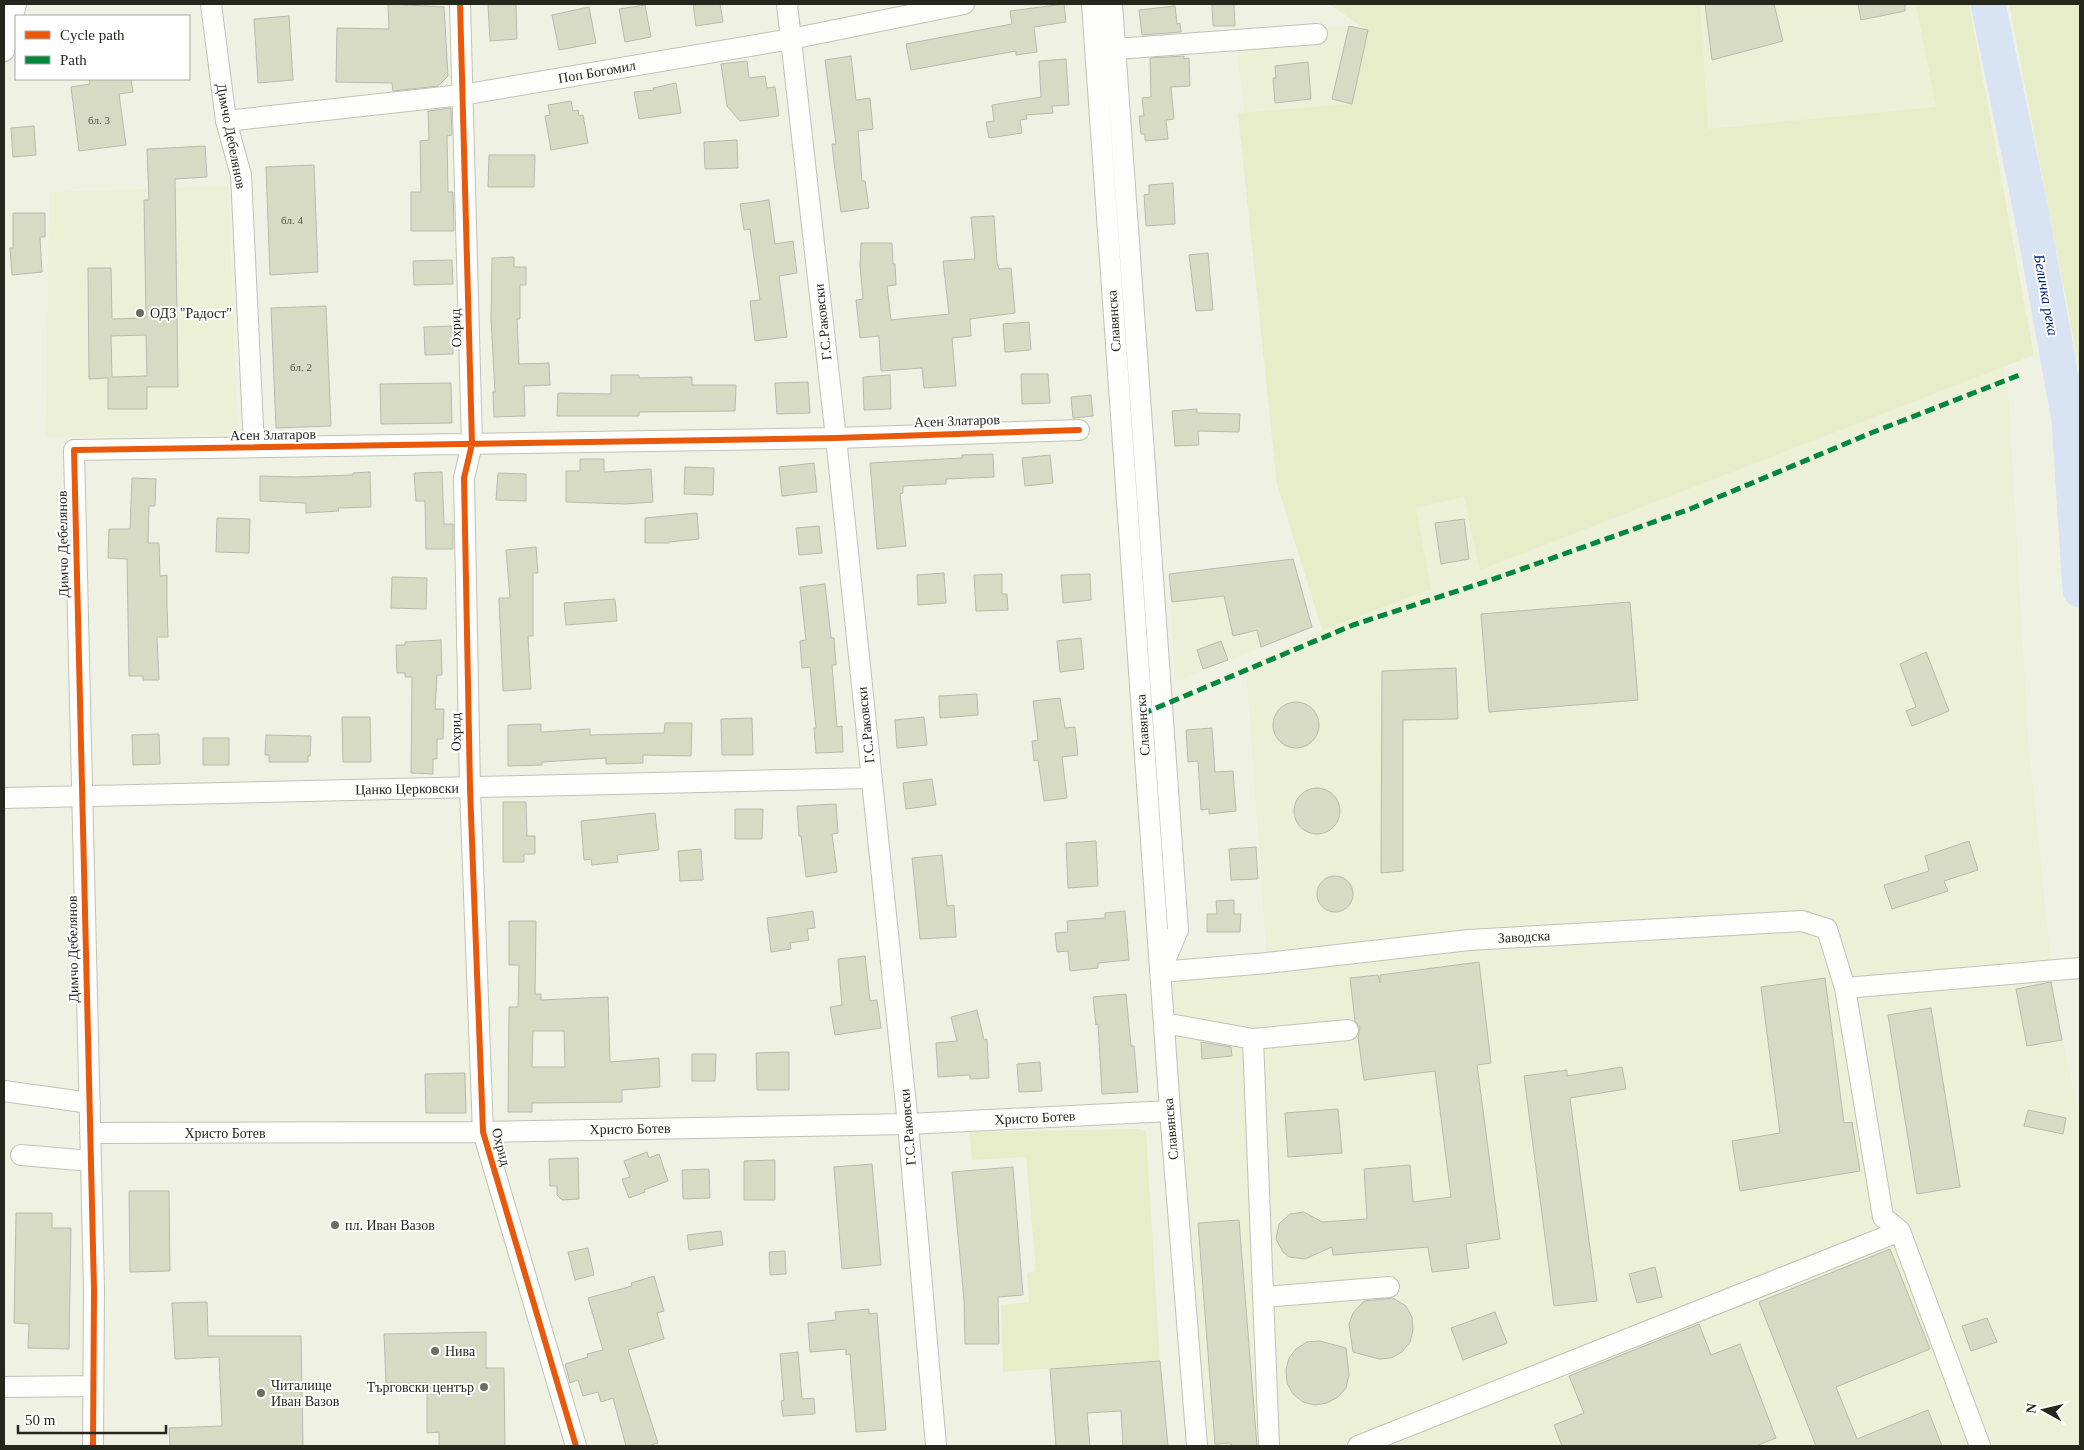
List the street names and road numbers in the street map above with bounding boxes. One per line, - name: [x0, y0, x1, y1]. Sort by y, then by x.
- street label: Поп Богомил: [557, 58, 637, 86]
- street label: Димчо Дебелянов: [213, 82, 249, 190]
- street label: Г.С.Раковски: [811, 282, 834, 361]
- street label: Славянска: [1104, 289, 1124, 352]
- street label: Охрид: [448, 308, 464, 348]
- street label: Асен Златаров: [914, 412, 1001, 430]
- street label: Асен Златаров: [230, 427, 317, 443]
- street label: Димчо Дебелянов: [55, 490, 71, 598]
- street label: Г.С.Раковски: [854, 685, 877, 764]
- street label: Славянска: [1133, 693, 1153, 756]
- street label: Охрид: [448, 713, 464, 751]
- street label: Цанко Церковски: [355, 781, 460, 797]
- street label: Димчо Дебелянов: [65, 895, 81, 1003]
- street label: Заводска: [1497, 928, 1551, 946]
- street label: Г.С.Раковски: [897, 1087, 919, 1166]
- street label: Славянска: [1161, 1097, 1181, 1160]
- street label: Христо Ботев: [994, 1108, 1076, 1128]
- street label: Христо Ботев: [589, 1121, 671, 1137]
- street label: Христо Ботев: [184, 1126, 266, 1141]
- street label: Охрид: [489, 1126, 513, 1168]

